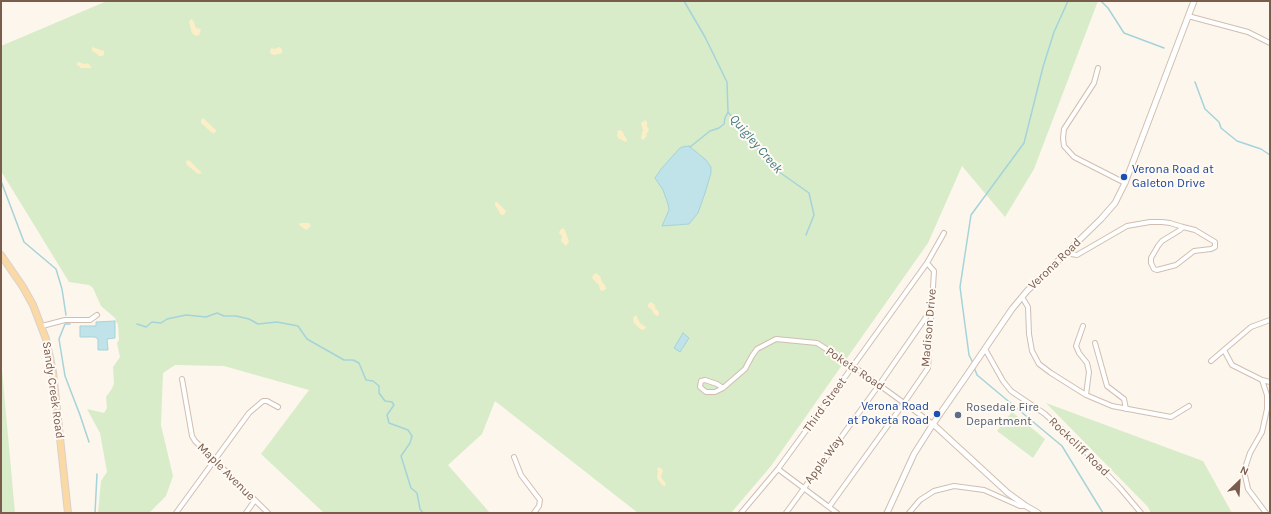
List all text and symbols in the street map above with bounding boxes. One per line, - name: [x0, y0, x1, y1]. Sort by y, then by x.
- water label: Quigley Creek: [726, 111, 786, 177]
- place label: Verona Road at Galeton Drive: [1132, 163, 1214, 191]
- marker: Verona Road at Galeton Drive: [1119, 172, 1129, 182]
- street label: Verona Road: [1026, 235, 1084, 293]
- street label: Madison Drive: [918, 288, 940, 368]
- street label: Sandy Creek Road: [39, 341, 67, 439]
- street label: Poketa Road: [823, 344, 887, 394]
- street label: Third Street: [800, 375, 850, 435]
- place label: Verona Road at Poketa Road: [847, 400, 929, 428]
- place label: Rosedale Fire Department: [966, 401, 1039, 429]
- marker: Verona Road at Poketa Road: [932, 409, 942, 419]
- marker: Rosedale Fire Department: [953, 410, 963, 420]
- street label: Rockcliff Road: [1046, 414, 1112, 480]
- street label: Apple Way: [802, 433, 846, 487]
- street label: Maple Avenue: [194, 440, 258, 504]
- north arrow: [1219, 462, 1259, 502]
- text: N: [1238, 463, 1251, 478]

